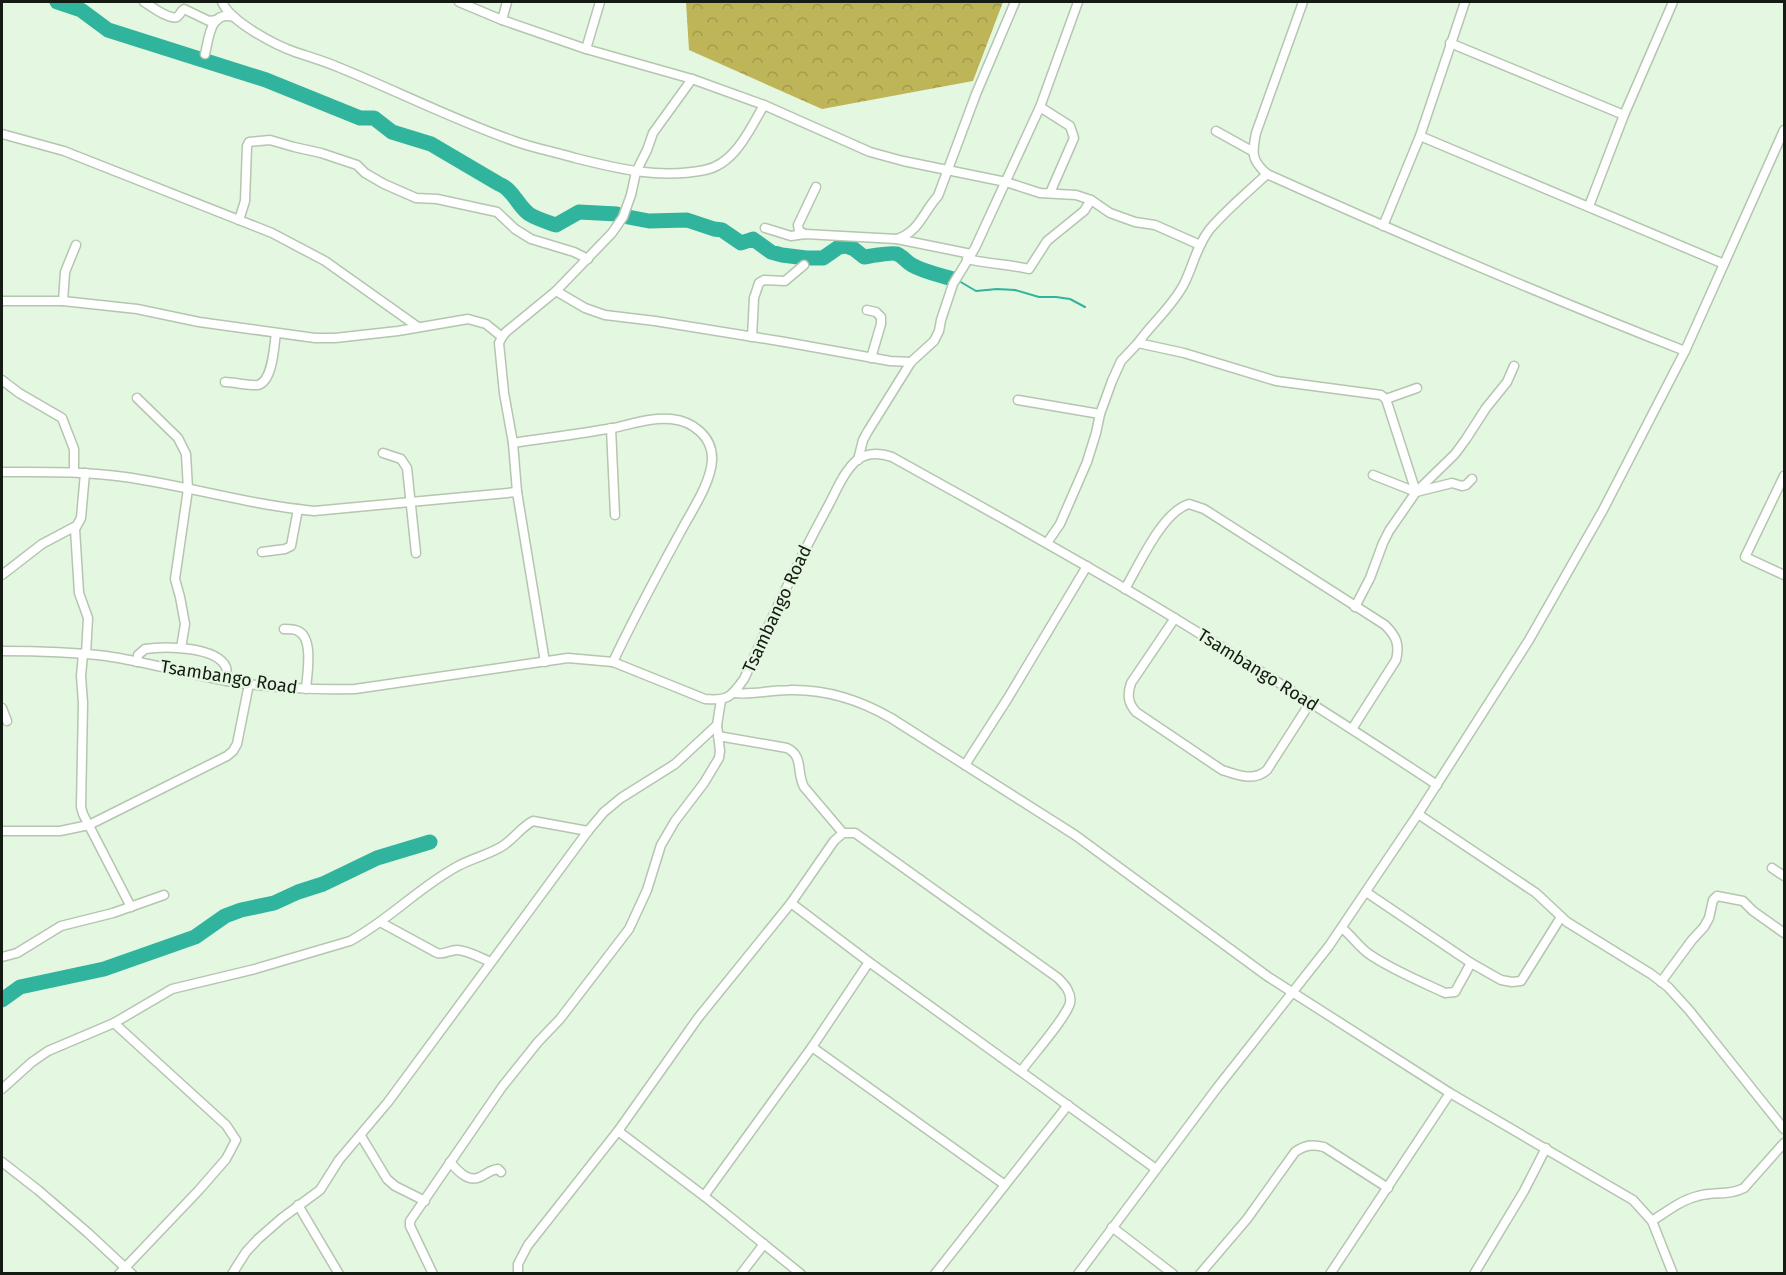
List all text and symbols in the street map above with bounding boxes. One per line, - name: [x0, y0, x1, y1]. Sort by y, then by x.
- street label: Tsambango Road: [738, 542, 816, 676]
- street label: Tsambango Road: [1193, 624, 1323, 716]
- street label: Tsambango Road: [159, 655, 299, 699]

